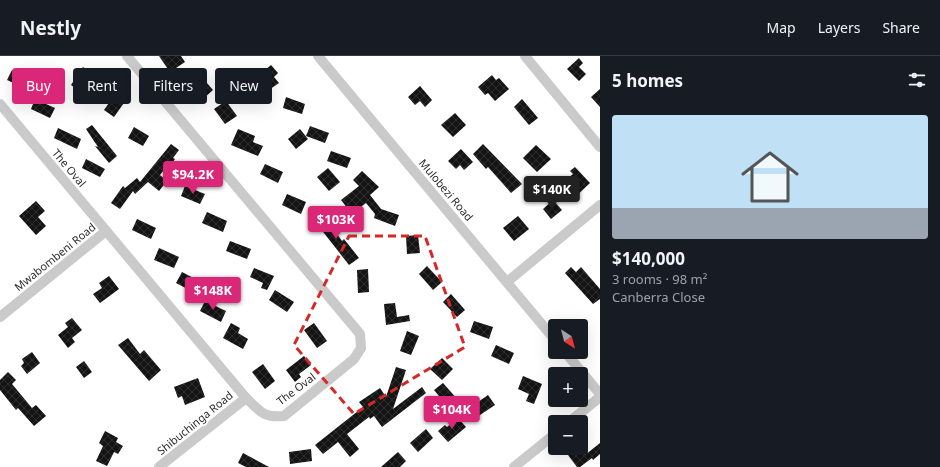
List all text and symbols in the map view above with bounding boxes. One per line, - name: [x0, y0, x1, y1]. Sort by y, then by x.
- text: Nestly: [20, 15, 81, 41]
- text: Map: [767, 18, 796, 37]
- text: Layers: [818, 18, 860, 37]
- text: Share: [882, 18, 920, 37]
- chip: Buy: [12, 68, 65, 104]
- chip: Rent: [73, 68, 131, 104]
- chip: Filters: [139, 68, 207, 104]
- chip: New: [215, 68, 272, 104]
- text: 5 homes: [612, 69, 683, 92]
- icon: filters: [906, 69, 928, 91]
- icon: home: [734, 141, 806, 213]
- street label: The Oval: [49, 146, 90, 190]
- street label: Mulobezi Road: [416, 156, 477, 224]
- pin: $94.2K: [160, 161, 226, 195]
- text: $94.2K: [172, 165, 214, 183]
- pin: $140K: [524, 176, 580, 210]
- text: $140K: [533, 180, 571, 198]
- pin: $103K: [308, 206, 364, 240]
- text: $103K: [317, 210, 355, 228]
- street label: Mwabombeni Road: [11, 219, 98, 294]
- text: $140,000: [612, 247, 685, 270]
- text: 3 rooms · 98 m²: [612, 270, 707, 288]
- pin: $148K: [185, 277, 241, 311]
- text: $148K: [194, 281, 232, 299]
- text: Canberra Close: [612, 288, 705, 306]
- north arrow: [548, 319, 588, 359]
- map controls: [548, 319, 588, 455]
- button: +: [548, 367, 588, 407]
- street label: The Oval: [273, 369, 318, 408]
- street label: Shibuchinga Road: [154, 387, 236, 458]
- pin: $104K: [424, 396, 480, 430]
- text: $104K: [433, 400, 471, 418]
- button: −: [548, 415, 588, 455]

